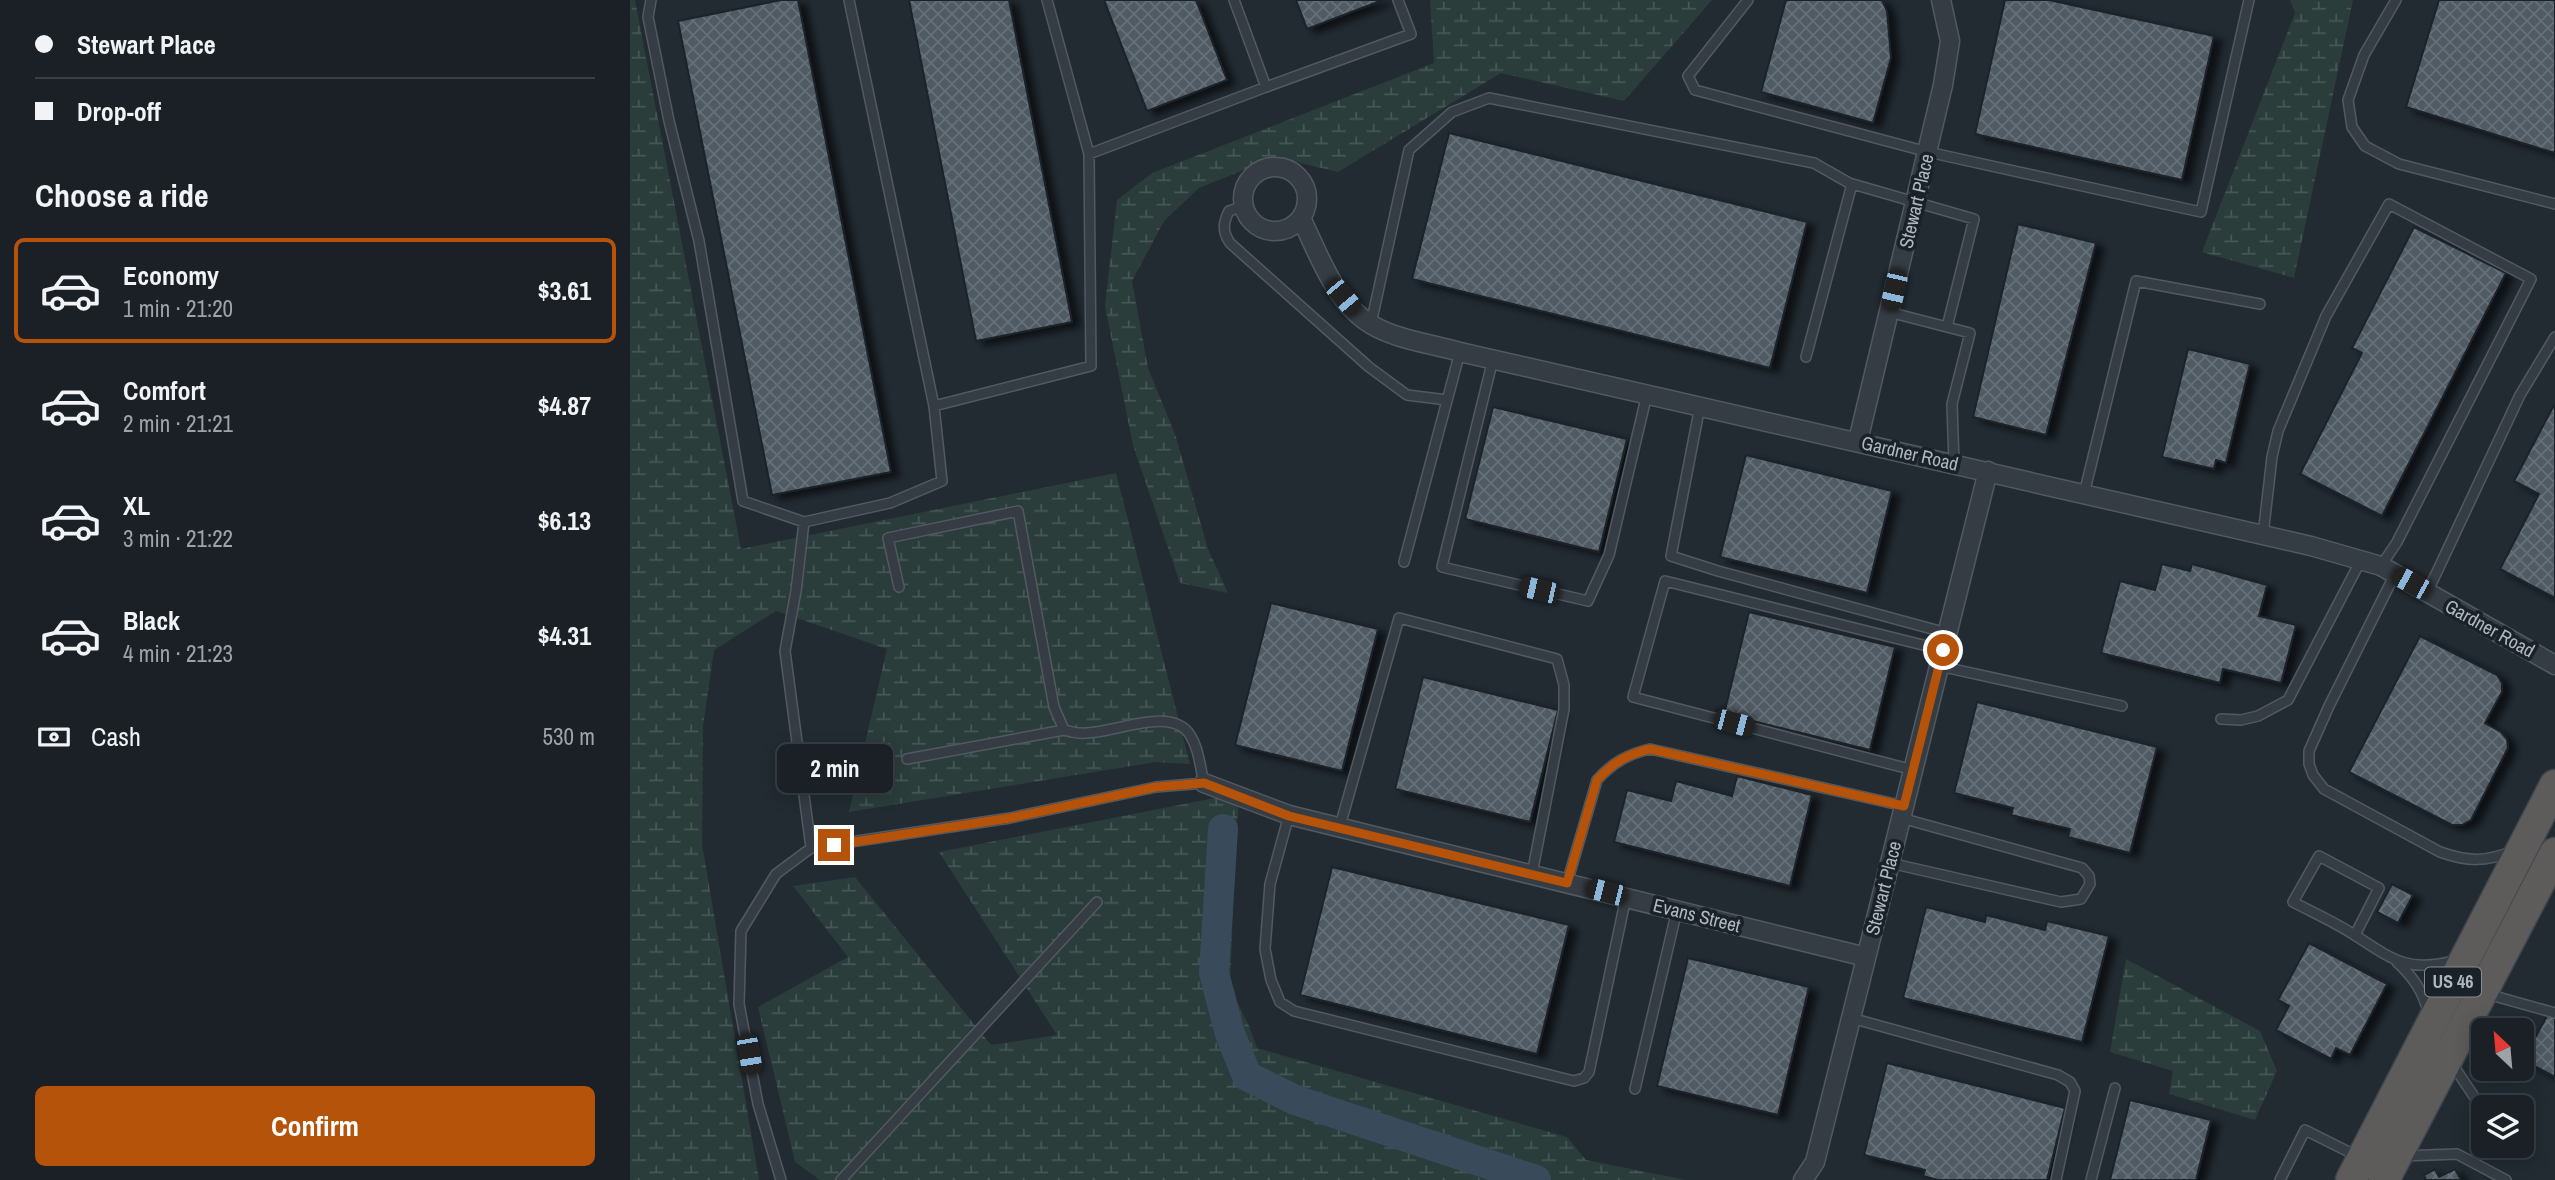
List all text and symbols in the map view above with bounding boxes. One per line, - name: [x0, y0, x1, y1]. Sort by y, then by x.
- text: Stewart Place: [77, 27, 216, 62]
- text: Drop-off: [77, 94, 161, 129]
- street label: Stewart Place: [1893, 151, 1939, 251]
- text: Choose a ride: [35, 174, 209, 217]
- text: Economy: [123, 258, 219, 293]
- icon: car: [39, 259, 102, 322]
- car: [1880, 267, 1909, 313]
- text: $3.61: [538, 273, 591, 308]
- car: [1322, 274, 1365, 320]
- text: 1 min · 21:20: [123, 293, 233, 324]
- text: Comfort: [123, 373, 206, 408]
- icon: car: [39, 374, 102, 437]
- text: $4.87: [538, 388, 591, 423]
- text: 2 min · 21:21: [123, 408, 233, 439]
- street label: Gardner Road: [1859, 429, 1961, 477]
- text: XL: [123, 488, 150, 523]
- icon: car: [39, 489, 102, 552]
- text: $6.13: [538, 503, 591, 538]
- text: 3 min · 21:22: [123, 523, 233, 554]
- car: [2388, 564, 2435, 602]
- car: [1517, 575, 1562, 605]
- street label: Gardner Road: [2441, 593, 2539, 663]
- text: Black: [123, 603, 180, 638]
- icon: car: [39, 604, 102, 667]
- text: $4.31: [538, 618, 591, 653]
- route start: [1927, 634, 1959, 666]
- text: 4 min · 21:23: [123, 638, 233, 669]
- car: [1711, 707, 1758, 739]
- icon: cash: [35, 718, 73, 756]
- text: Cash: [91, 719, 141, 754]
- text: 530 m: [543, 721, 595, 752]
- callout: 2 min: [776, 744, 892, 792]
- text: 2 min: [810, 753, 860, 784]
- route end: [818, 829, 850, 861]
- street label: Stewart Place: [1859, 838, 1907, 938]
- car: [1584, 877, 1629, 907]
- street label: Evans Street: [1651, 892, 1744, 939]
- road number: US 46: [2425, 967, 2481, 996]
- north arrow: [2471, 1018, 2534, 1082]
- map controls: [2471, 1018, 2534, 1158]
- car: [736, 1031, 763, 1077]
- button: Confirm: [35, 1086, 595, 1166]
- button: layers: [2471, 1095, 2534, 1158]

